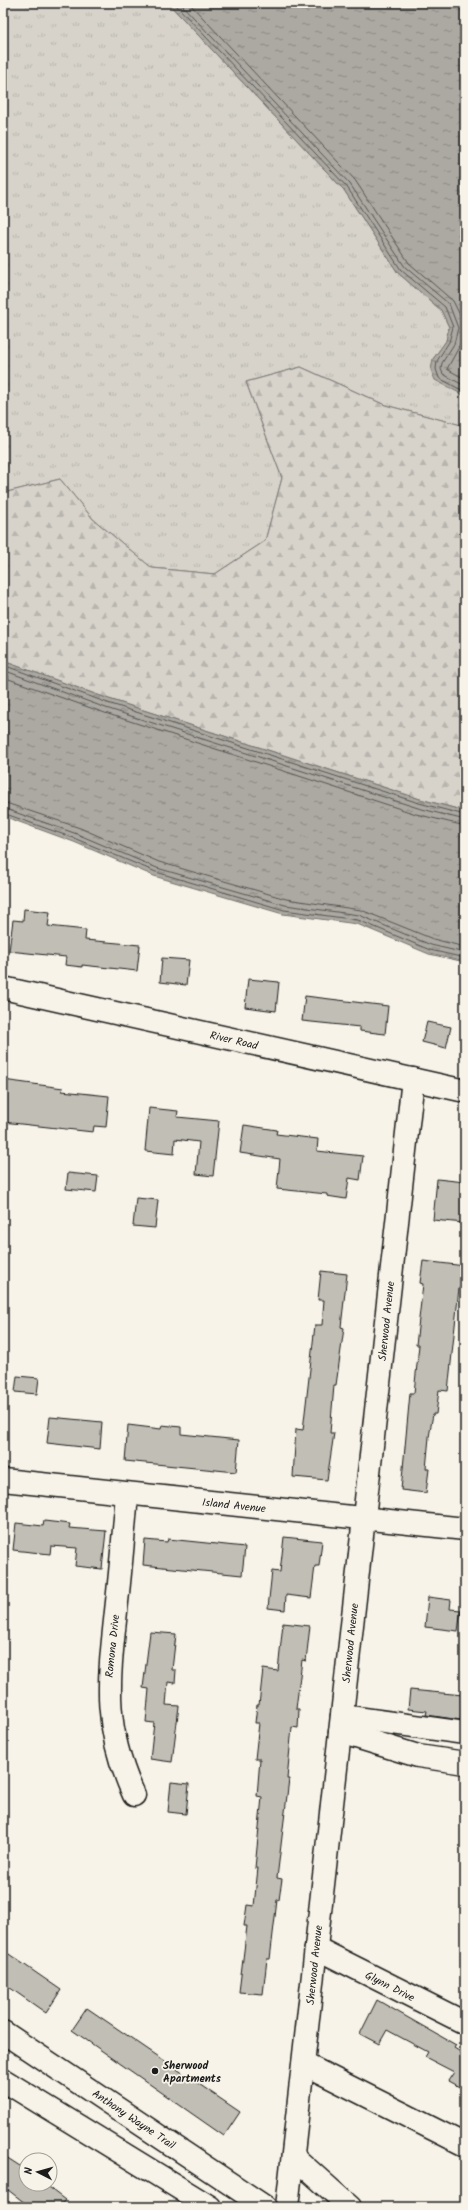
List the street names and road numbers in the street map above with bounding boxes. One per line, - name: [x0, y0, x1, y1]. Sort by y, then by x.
- street label: River Road: [208, 1027, 260, 1055]
- street label: Sherwood Avenue: [374, 1280, 400, 1362]
- street label: Island Avenue: [201, 1494, 267, 1518]
- street label: Sherwood Avenue: [338, 1602, 364, 1684]
- street label: Romona Drive: [101, 1614, 125, 1679]
- street label: Sherwood Avenue: [302, 1924, 328, 2006]
- street label: Glynn Drive: [362, 1967, 418, 2007]
- street label: Anthony Wayne Trail: [88, 2085, 179, 2155]

